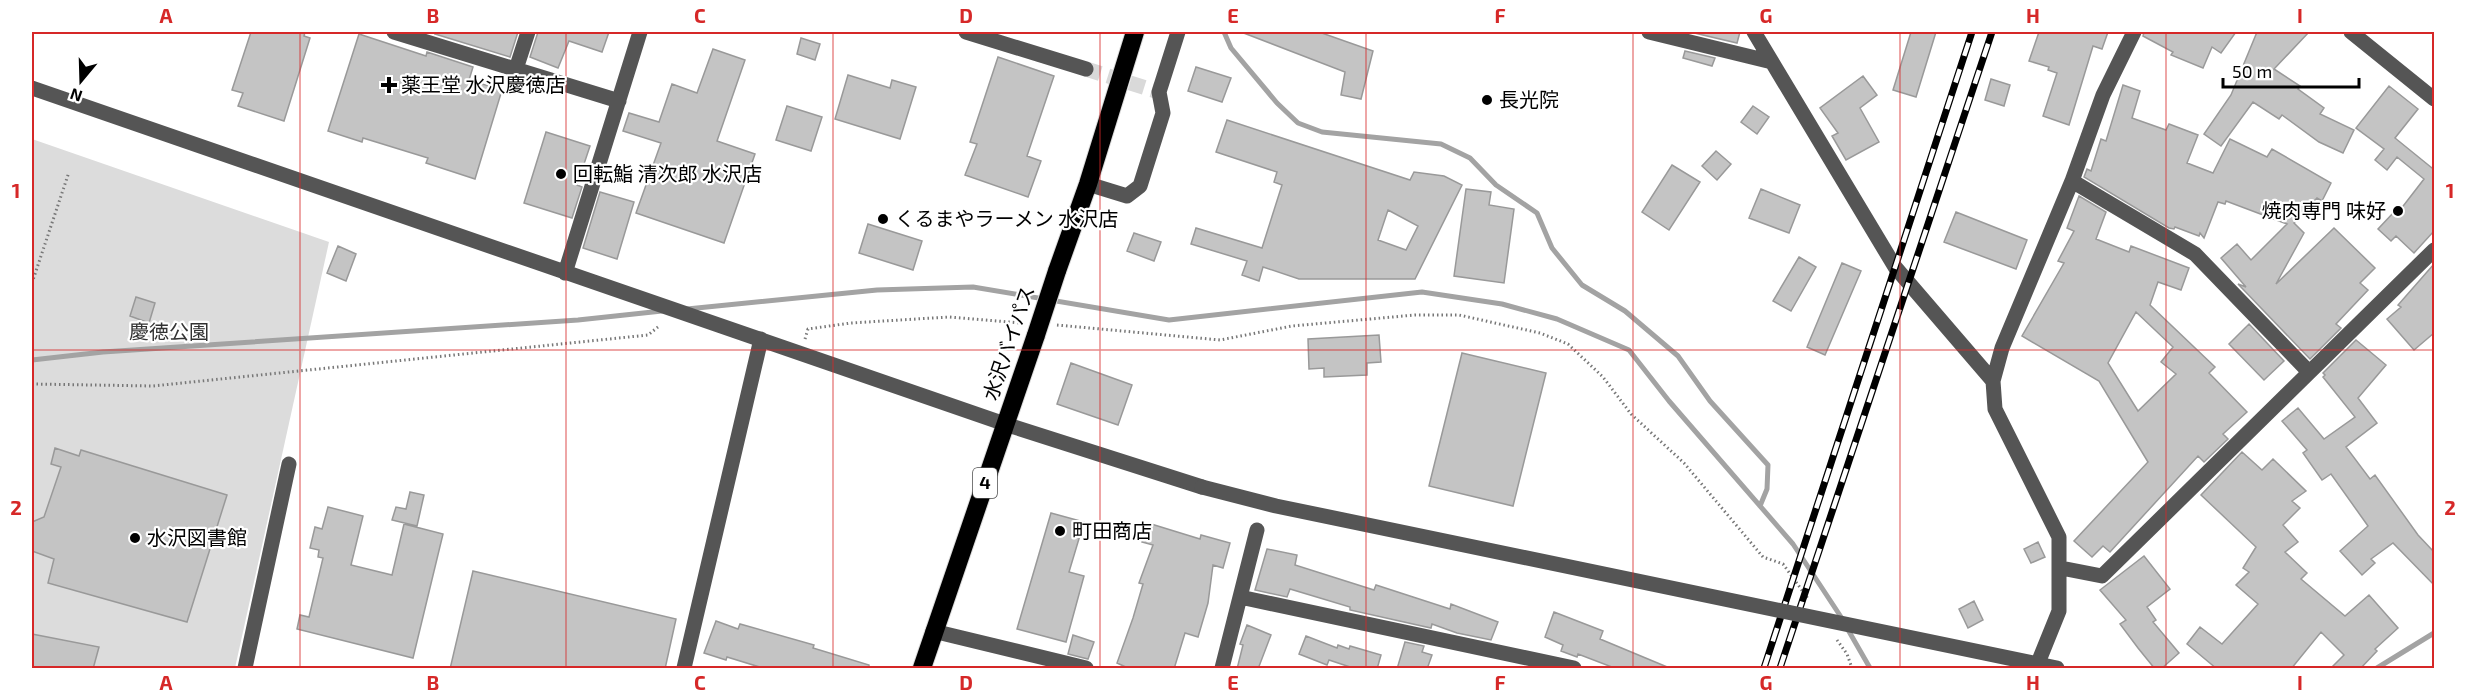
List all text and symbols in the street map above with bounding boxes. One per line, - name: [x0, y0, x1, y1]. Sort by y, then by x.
- text: A: [159, 3, 173, 27]
- text: B: [427, 3, 439, 27]
- text: C: [694, 3, 706, 27]
- text: D: [959, 3, 973, 27]
- text: E: [1227, 3, 1239, 27]
- text: F: [1494, 3, 1506, 27]
- text: G: [1760, 3, 1772, 27]
- text: H: [2026, 3, 2040, 27]
- text: I: [2297, 3, 2303, 27]
- north arrow: [51, 51, 111, 111]
- scale bar: [2223, 51, 2360, 89]
- text: 50 m: [2232, 60, 2272, 82]
- place label: 薬王堂 水沢慶徳店: [401, 72, 565, 96]
- marker: 薬王堂 水沢慶徳店: [382, 78, 396, 92]
- text: N: [67, 85, 85, 107]
- place label: 長光院: [1499, 87, 1559, 111]
- marker: 長光院: [1480, 93, 1494, 107]
- place label: 回転鮨 清次郎 水沢店: [573, 161, 762, 185]
- marker: 回転鮨 清次郎 水沢店: [554, 167, 568, 181]
- text: 1: [12, 178, 20, 202]
- text: 1: [2446, 178, 2454, 202]
- place label: 焼肉専門 味好: [2262, 198, 2386, 222]
- marker: 焼肉専門 味好: [2391, 204, 2405, 218]
- place label: くるまやラーメン 水沢店: [895, 206, 1118, 230]
- marker: くるまやラーメン 水沢店: [876, 212, 890, 226]
- street label: 水沢バイパス: [977, 282, 1039, 403]
- park label: 慶徳公園: [129, 319, 209, 343]
- road number: 4: [973, 468, 997, 498]
- text: 2: [10, 495, 22, 519]
- text: 2: [2444, 495, 2456, 519]
- place label: 町田商店: [1072, 518, 1152, 542]
- marker: 町田商店: [1053, 524, 1067, 538]
- place label: 水沢図書館: [147, 525, 247, 549]
- marker: 水沢図書館: [128, 531, 142, 545]
- text: A: [159, 670, 173, 694]
- text: B: [427, 670, 439, 694]
- text: C: [694, 670, 706, 694]
- text: D: [959, 670, 973, 694]
- text: E: [1227, 670, 1239, 694]
- text: F: [1494, 670, 1506, 694]
- text: G: [1760, 670, 1772, 694]
- text: H: [2026, 670, 2040, 694]
- text: I: [2297, 670, 2303, 694]

